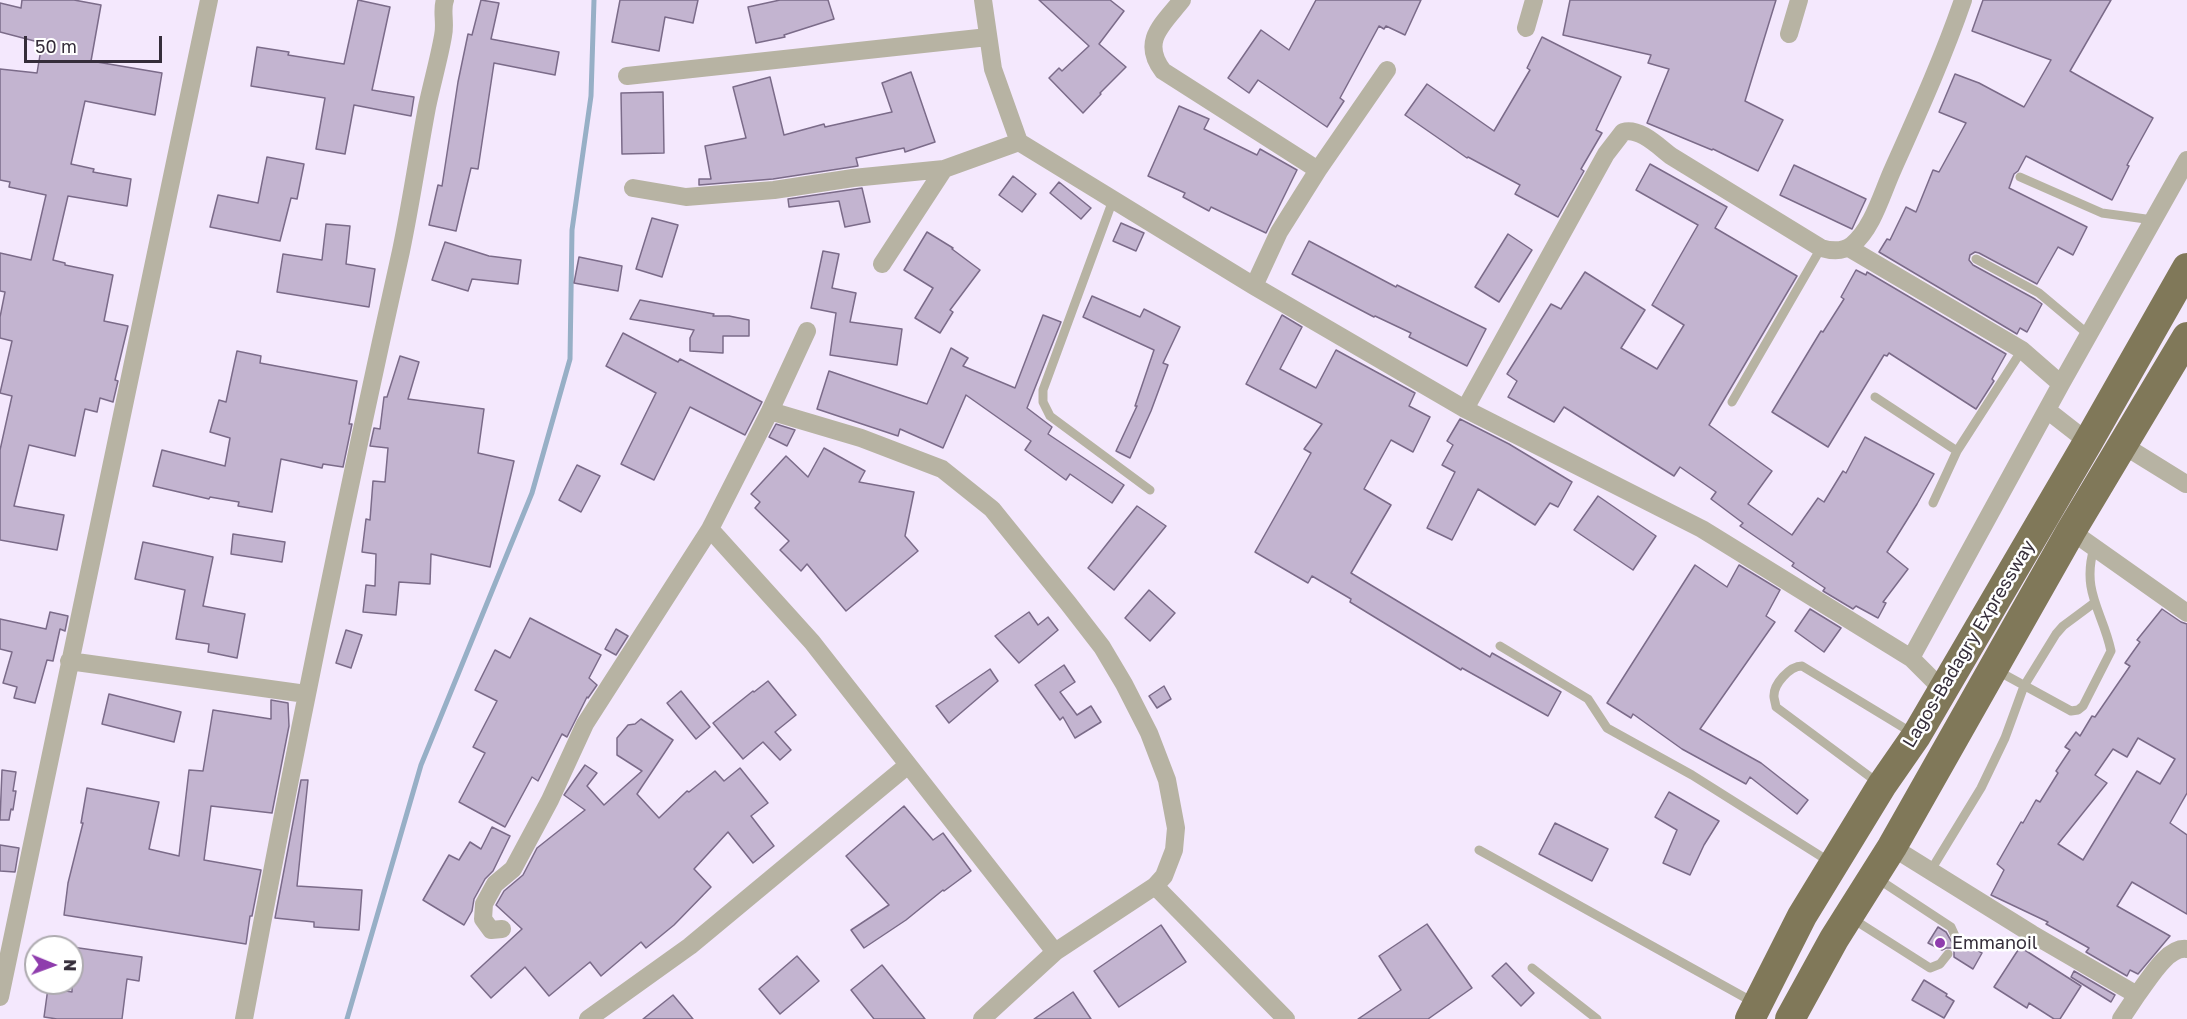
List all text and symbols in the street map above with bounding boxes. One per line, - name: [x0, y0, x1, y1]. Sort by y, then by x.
- scale bar: [27, 24, 165, 62]
- text: 50 m: [35, 35, 77, 57]
- street label: Lagos-Badagry Expressway: [1898, 536, 2040, 752]
- place label: Emmanoil: [1952, 932, 2037, 954]
- north arrow: [24, 935, 84, 995]
- marker: Emmanoil: [1933, 936, 1947, 950]
- text: N: [60, 959, 80, 972]

